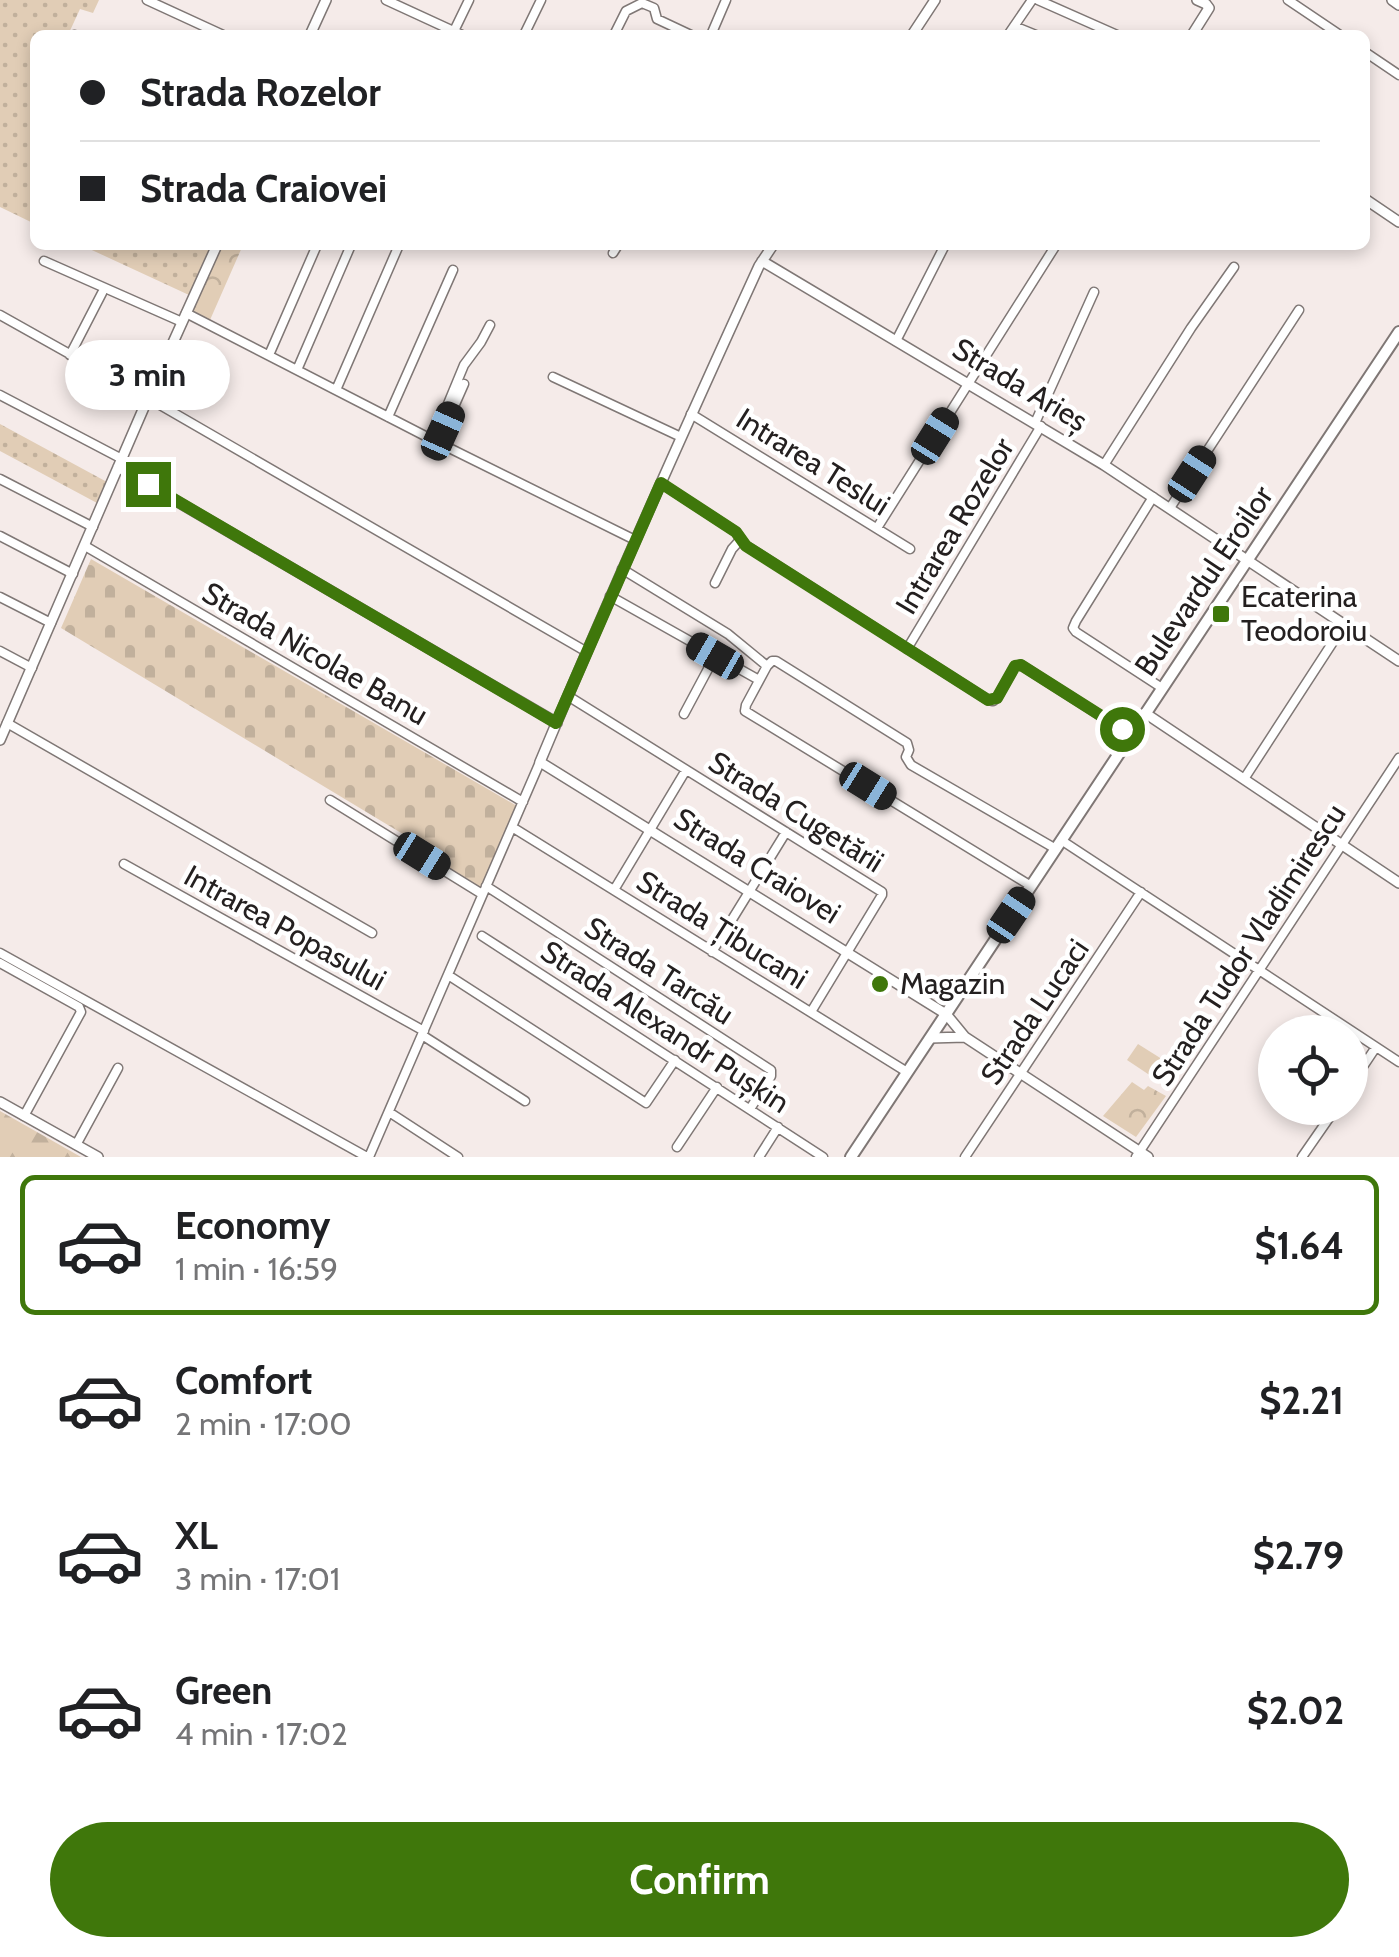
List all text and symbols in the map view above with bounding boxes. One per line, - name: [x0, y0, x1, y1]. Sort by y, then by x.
- text: Strada Rozelor: [140, 69, 381, 116]
- text: Strada Craiovei: [140, 165, 387, 212]
- street label: Strada Arieș: [946, 330, 1094, 440]
- callout: 3 min: [66, 339, 230, 409]
- text: 3 min: [109, 355, 186, 394]
- car: [417, 397, 469, 465]
- street label: Intrarea Teslui: [730, 400, 897, 523]
- car: [906, 403, 964, 469]
- street label: Intrarea Rozelor: [887, 430, 1022, 621]
- car: [1163, 441, 1221, 507]
- route end: [126, 462, 171, 507]
- street label: Bulevardul Eroilor: [1126, 478, 1281, 683]
- street label: Strada Nicolae Banu: [196, 574, 435, 733]
- place label: Ecaterina Teodoroiu: [1241, 578, 1367, 649]
- marker: Ecaterina Teodoroiu: [1210, 603, 1232, 625]
- car: [682, 628, 748, 684]
- route start: [1100, 707, 1145, 752]
- street label: Strada Cugetării: [702, 743, 891, 880]
- car: [835, 757, 901, 815]
- street label: Strada Tudor Vladimirescu: [1144, 797, 1354, 1093]
- street label: Strada Craiovei: [667, 800, 847, 931]
- car: [389, 827, 455, 885]
- street label: Intrarea Popasului: [178, 857, 393, 998]
- street label: Strada Țibucani: [629, 862, 815, 998]
- car: [982, 882, 1040, 948]
- street label: Strada Tarcău: [578, 909, 741, 1032]
- street label: Strada Alexandr Pușkin: [534, 932, 796, 1122]
- street label: Strada Lucaci: [972, 932, 1097, 1091]
- place label: Magazin: [900, 965, 1005, 1002]
- marker: Magazin: [869, 973, 891, 995]
- map controls: [1258, 1015, 1368, 1125]
- button: locate: [1258, 1015, 1368, 1125]
- icon: car: [55, 1200, 145, 1290]
- text: Economy: [175, 1202, 330, 1249]
- text: $1.64: [1255, 1222, 1344, 1269]
- text: 1 min · 16:59: [175, 1249, 338, 1288]
- icon: car: [55, 1355, 145, 1445]
- text: Comfort: [175, 1357, 312, 1404]
- text: $2.21: [1259, 1377, 1344, 1424]
- text: 2 min · 17:00: [175, 1404, 352, 1443]
- icon: car: [55, 1510, 145, 1600]
- text: XL: [175, 1512, 218, 1559]
- text: $2.79: [1253, 1532, 1344, 1579]
- text: 3 min · 17:01: [175, 1559, 340, 1598]
- icon: car: [55, 1665, 145, 1755]
- text: Green: [175, 1667, 272, 1714]
- text: $2.02: [1247, 1687, 1344, 1734]
- text: 4 min · 17:02: [175, 1714, 348, 1753]
- button: Confirm: [50, 1822, 1349, 1937]

